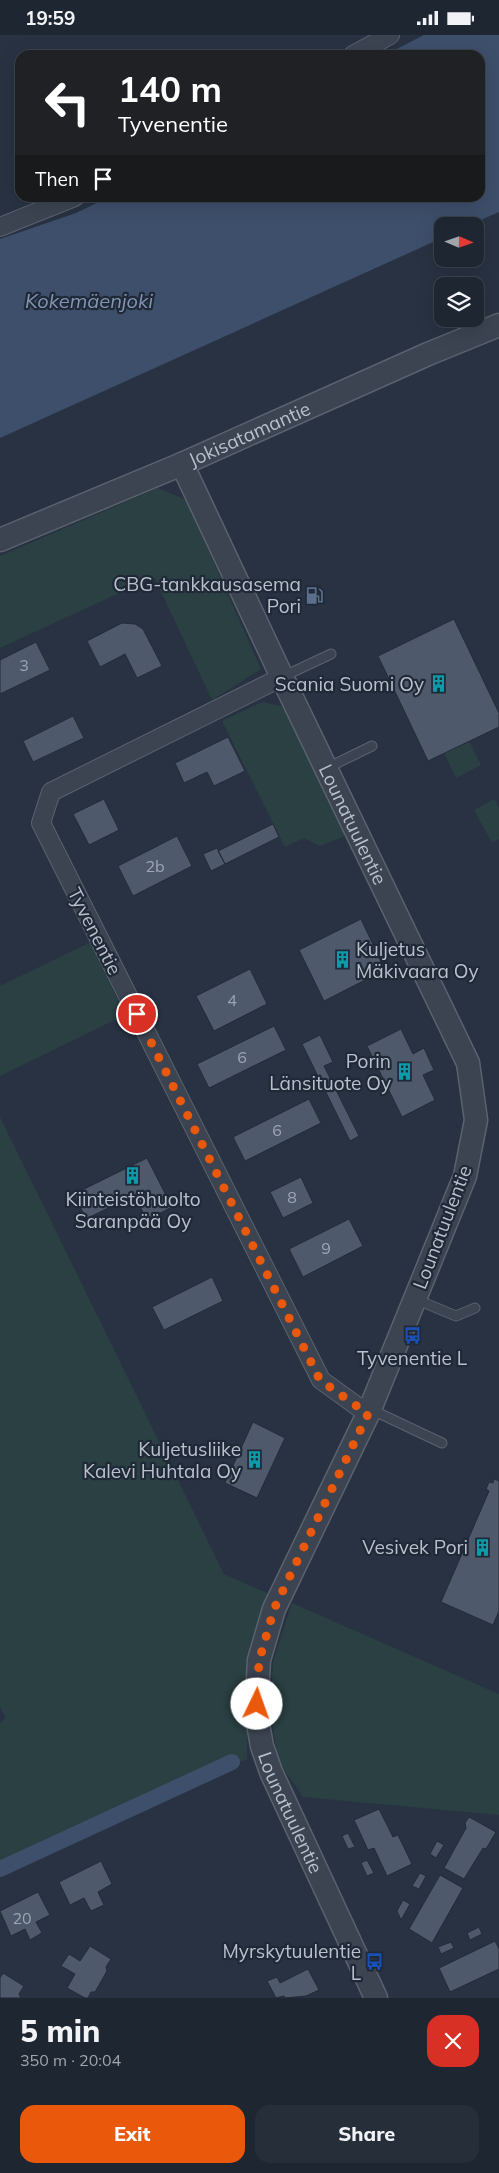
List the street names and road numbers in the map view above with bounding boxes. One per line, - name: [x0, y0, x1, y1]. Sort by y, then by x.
- street label: Jokisatamantie: [185, 396, 314, 472]
- street label: Lounatuulentie: [314, 760, 392, 889]
- street label: Tyvenentie: [63, 883, 127, 979]
- street label: Lounatuulentie: [407, 1162, 477, 1292]
- street label: Lounatuulentie: [253, 1749, 328, 1877]

